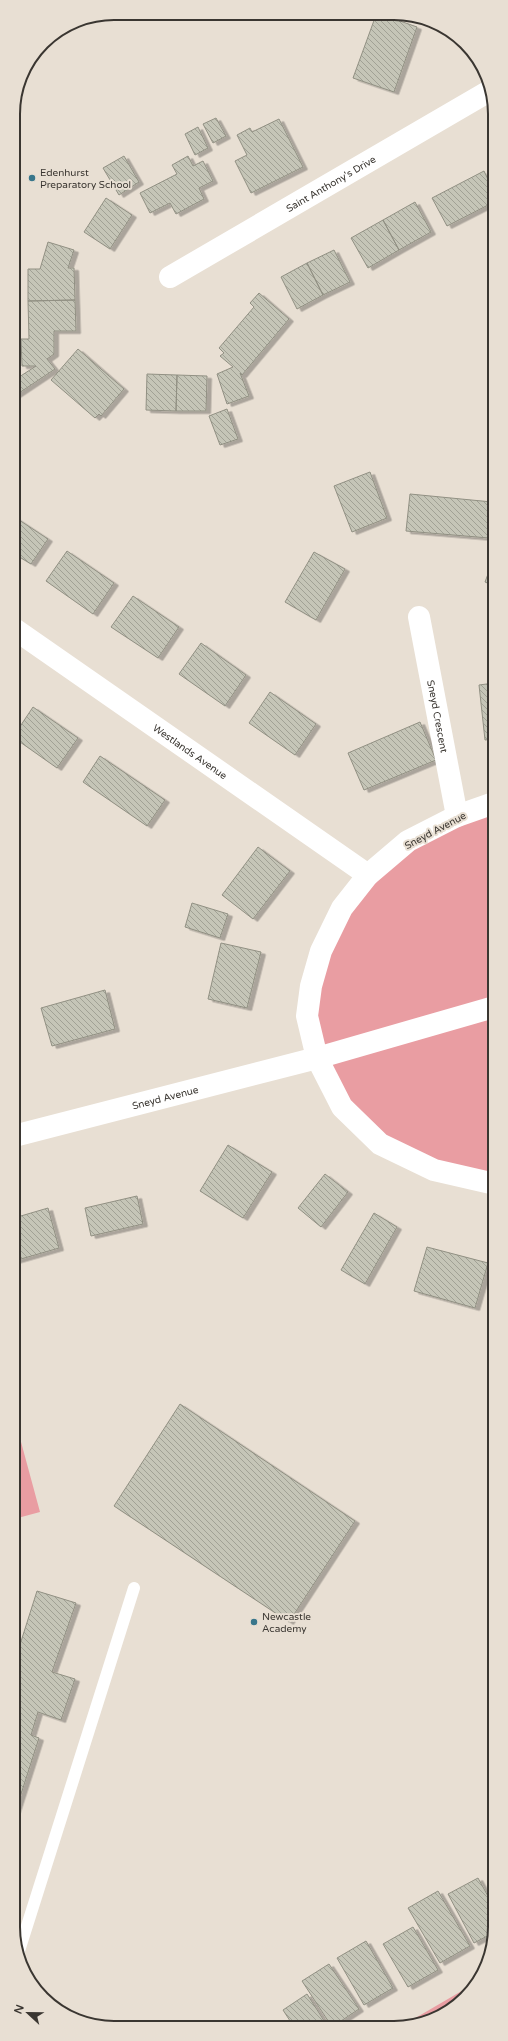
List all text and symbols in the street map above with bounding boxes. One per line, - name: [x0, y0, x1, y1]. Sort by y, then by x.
- street label: Saint Anthony's Drive: [284, 153, 379, 215]
- place label: Edenhurst Preparatory School: [40, 167, 131, 191]
- marker: Edenhurst Preparatory School: [27, 173, 37, 183]
- street label: Sneyd Crescent: [424, 679, 450, 754]
- street label: Westlands Avenue: [150, 722, 229, 782]
- street label: Sneyd Avenue: [403, 810, 469, 852]
- street label: Sneyd Avenue: [131, 1084, 200, 1112]
- place label: Newcastle Academy: [262, 1611, 311, 1635]
- marker: Newcastle Academy: [249, 1617, 259, 1627]
- north arrow: [8, 1993, 48, 2033]
- text: N: [12, 2003, 27, 2016]

